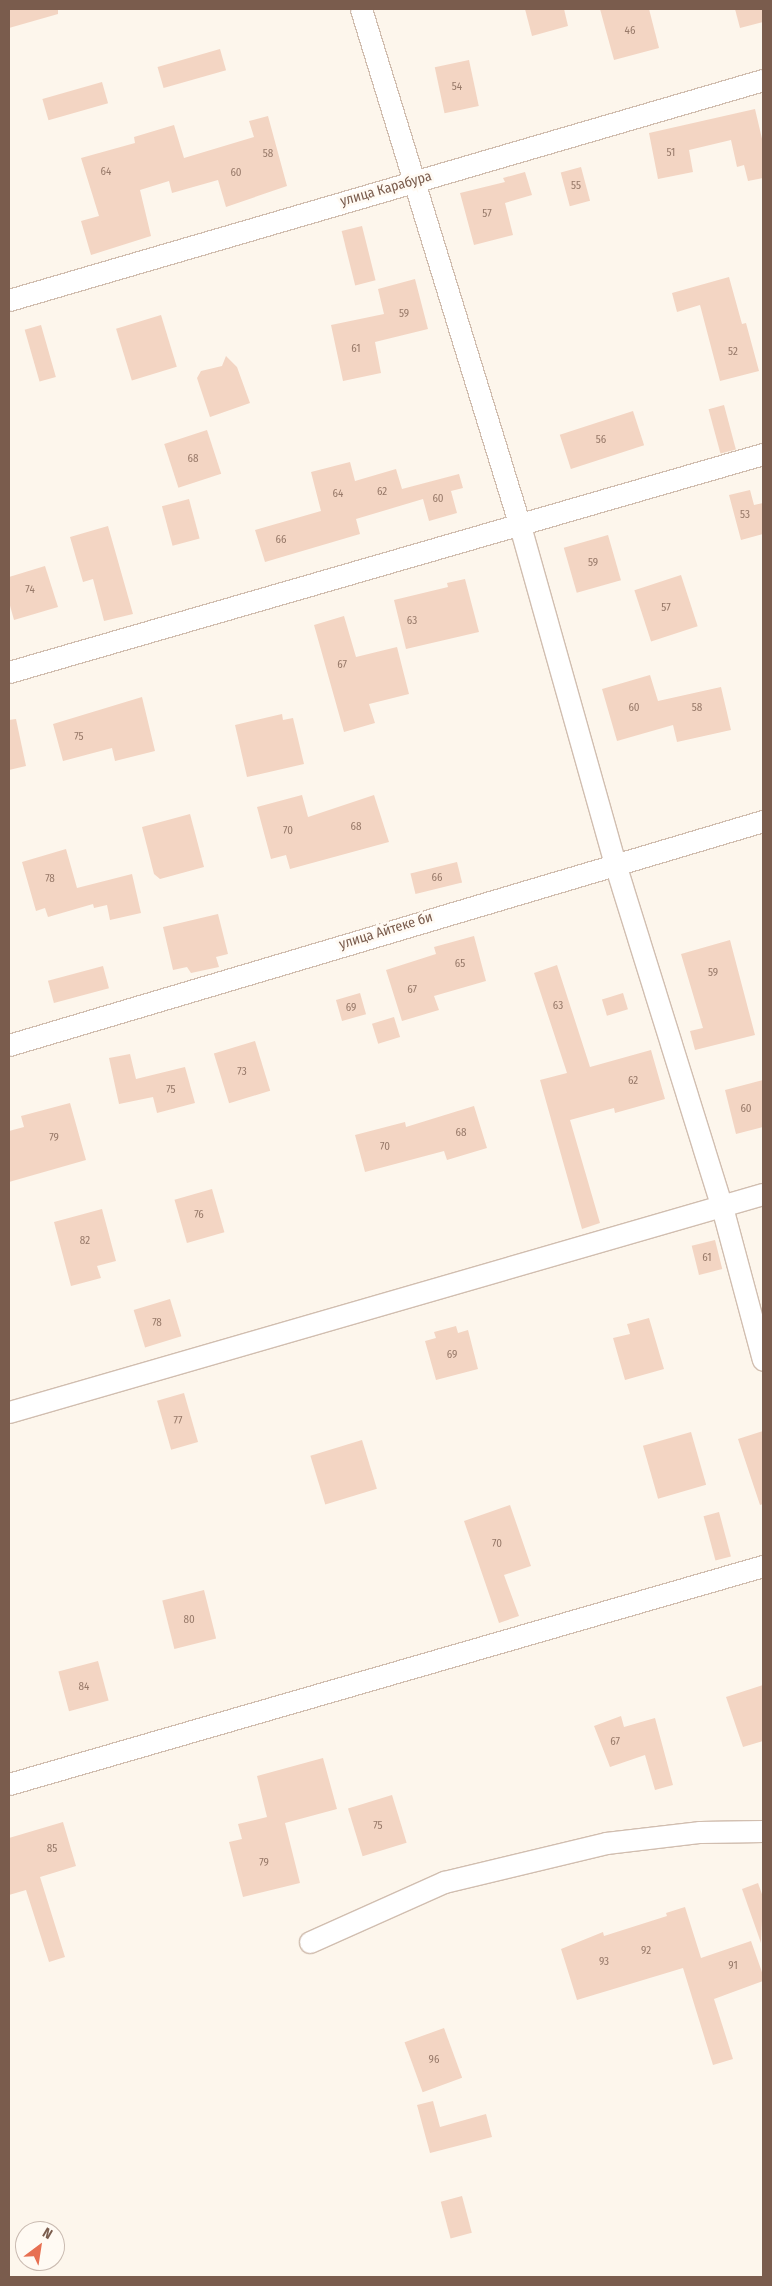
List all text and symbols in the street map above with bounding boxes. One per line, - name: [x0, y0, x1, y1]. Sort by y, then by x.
- house number: 46: [625, 24, 635, 38]
- house number: 54: [452, 80, 462, 94]
- house number: 51: [667, 146, 675, 160]
- house number: 58: [263, 147, 273, 161]
- house number: 64: [101, 165, 111, 179]
- house number: 60: [230, 166, 242, 180]
- street label: улица Карабура: [338, 168, 434, 210]
- house number: 55: [571, 179, 581, 193]
- house number: 57: [482, 207, 492, 221]
- house number: 59: [399, 307, 409, 321]
- house number: 61: [351, 342, 361, 356]
- house number: 52: [728, 345, 738, 359]
- house number: 56: [596, 433, 606, 447]
- house number: 68: [188, 452, 198, 466]
- house number: 62: [377, 485, 387, 499]
- house number: 64: [333, 487, 343, 501]
- house number: 60: [432, 492, 444, 506]
- house number: 53: [740, 508, 750, 522]
- house number: 66: [276, 533, 286, 547]
- house number: 59: [588, 556, 598, 570]
- house number: 74: [25, 583, 35, 597]
- house number: 57: [661, 601, 671, 615]
- house number: 63: [407, 614, 417, 628]
- house number: 67: [337, 658, 347, 672]
- house number: 60: [628, 701, 640, 715]
- house number: 58: [692, 701, 702, 715]
- house number: 75: [74, 730, 84, 744]
- house number: 68: [351, 820, 361, 834]
- house number: 70: [283, 824, 293, 838]
- house number: 66: [432, 871, 442, 885]
- house number: 78: [45, 872, 55, 886]
- street label: улица Айтеке би: [337, 909, 435, 953]
- house number: 65: [455, 957, 465, 971]
- house number: 59: [708, 966, 718, 980]
- house number: 67: [407, 983, 417, 997]
- house number: 63: [553, 999, 563, 1013]
- house number: 69: [346, 1001, 356, 1015]
- house number: 73: [237, 1065, 247, 1079]
- house number: 62: [628, 1074, 638, 1088]
- house number: 75: [166, 1083, 176, 1097]
- house number: 60: [740, 1102, 752, 1116]
- house number: 68: [456, 1126, 466, 1140]
- house number: 79: [49, 1131, 59, 1145]
- house number: 70: [380, 1140, 390, 1154]
- house number: 76: [194, 1208, 204, 1222]
- house number: 82: [80, 1234, 90, 1248]
- house number: 61: [702, 1251, 712, 1265]
- house number: 78: [152, 1316, 162, 1330]
- house number: 69: [447, 1348, 457, 1362]
- house number: 77: [174, 1414, 182, 1428]
- house number: 70: [492, 1537, 502, 1551]
- house number: 80: [183, 1613, 195, 1627]
- house number: 84: [79, 1680, 89, 1694]
- house number: 67: [610, 1735, 620, 1749]
- house number: 75: [373, 1819, 383, 1833]
- house number: 85: [47, 1842, 57, 1856]
- house number: 79: [259, 1856, 269, 1870]
- house number: 92: [641, 1944, 651, 1958]
- house number: 93: [599, 1955, 609, 1969]
- house number: 91: [728, 1959, 738, 1973]
- house number: 96: [429, 2053, 439, 2067]
- north arrow: [15, 2221, 65, 2271]
- text: N: [39, 2224, 55, 2243]

